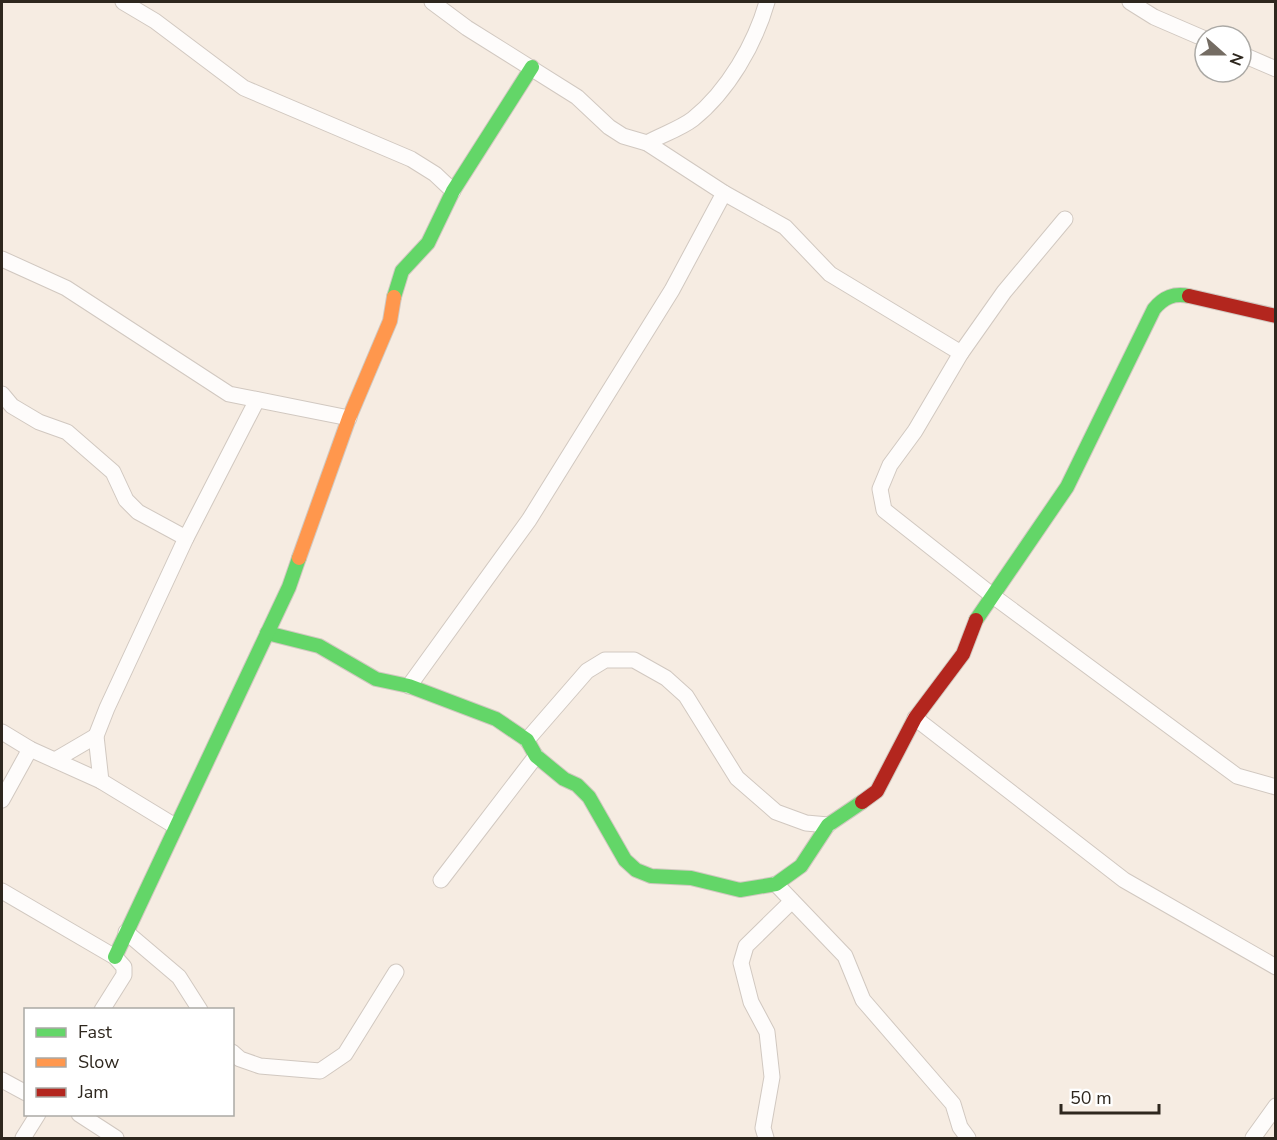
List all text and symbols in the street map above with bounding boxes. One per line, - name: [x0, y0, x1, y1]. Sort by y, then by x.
- north arrow: [1193, 24, 1253, 84]
- text: N: [1224, 49, 1248, 69]
- legend: [24, 1008, 234, 1116]
- text: Fast: [78, 1020, 113, 1044]
- text: Slow: [78, 1050, 119, 1074]
- scale bar: [1061, 1077, 1158, 1115]
- text: Jam: [77, 1080, 109, 1104]
- text: 50 m: [1070, 1086, 1112, 1110]

